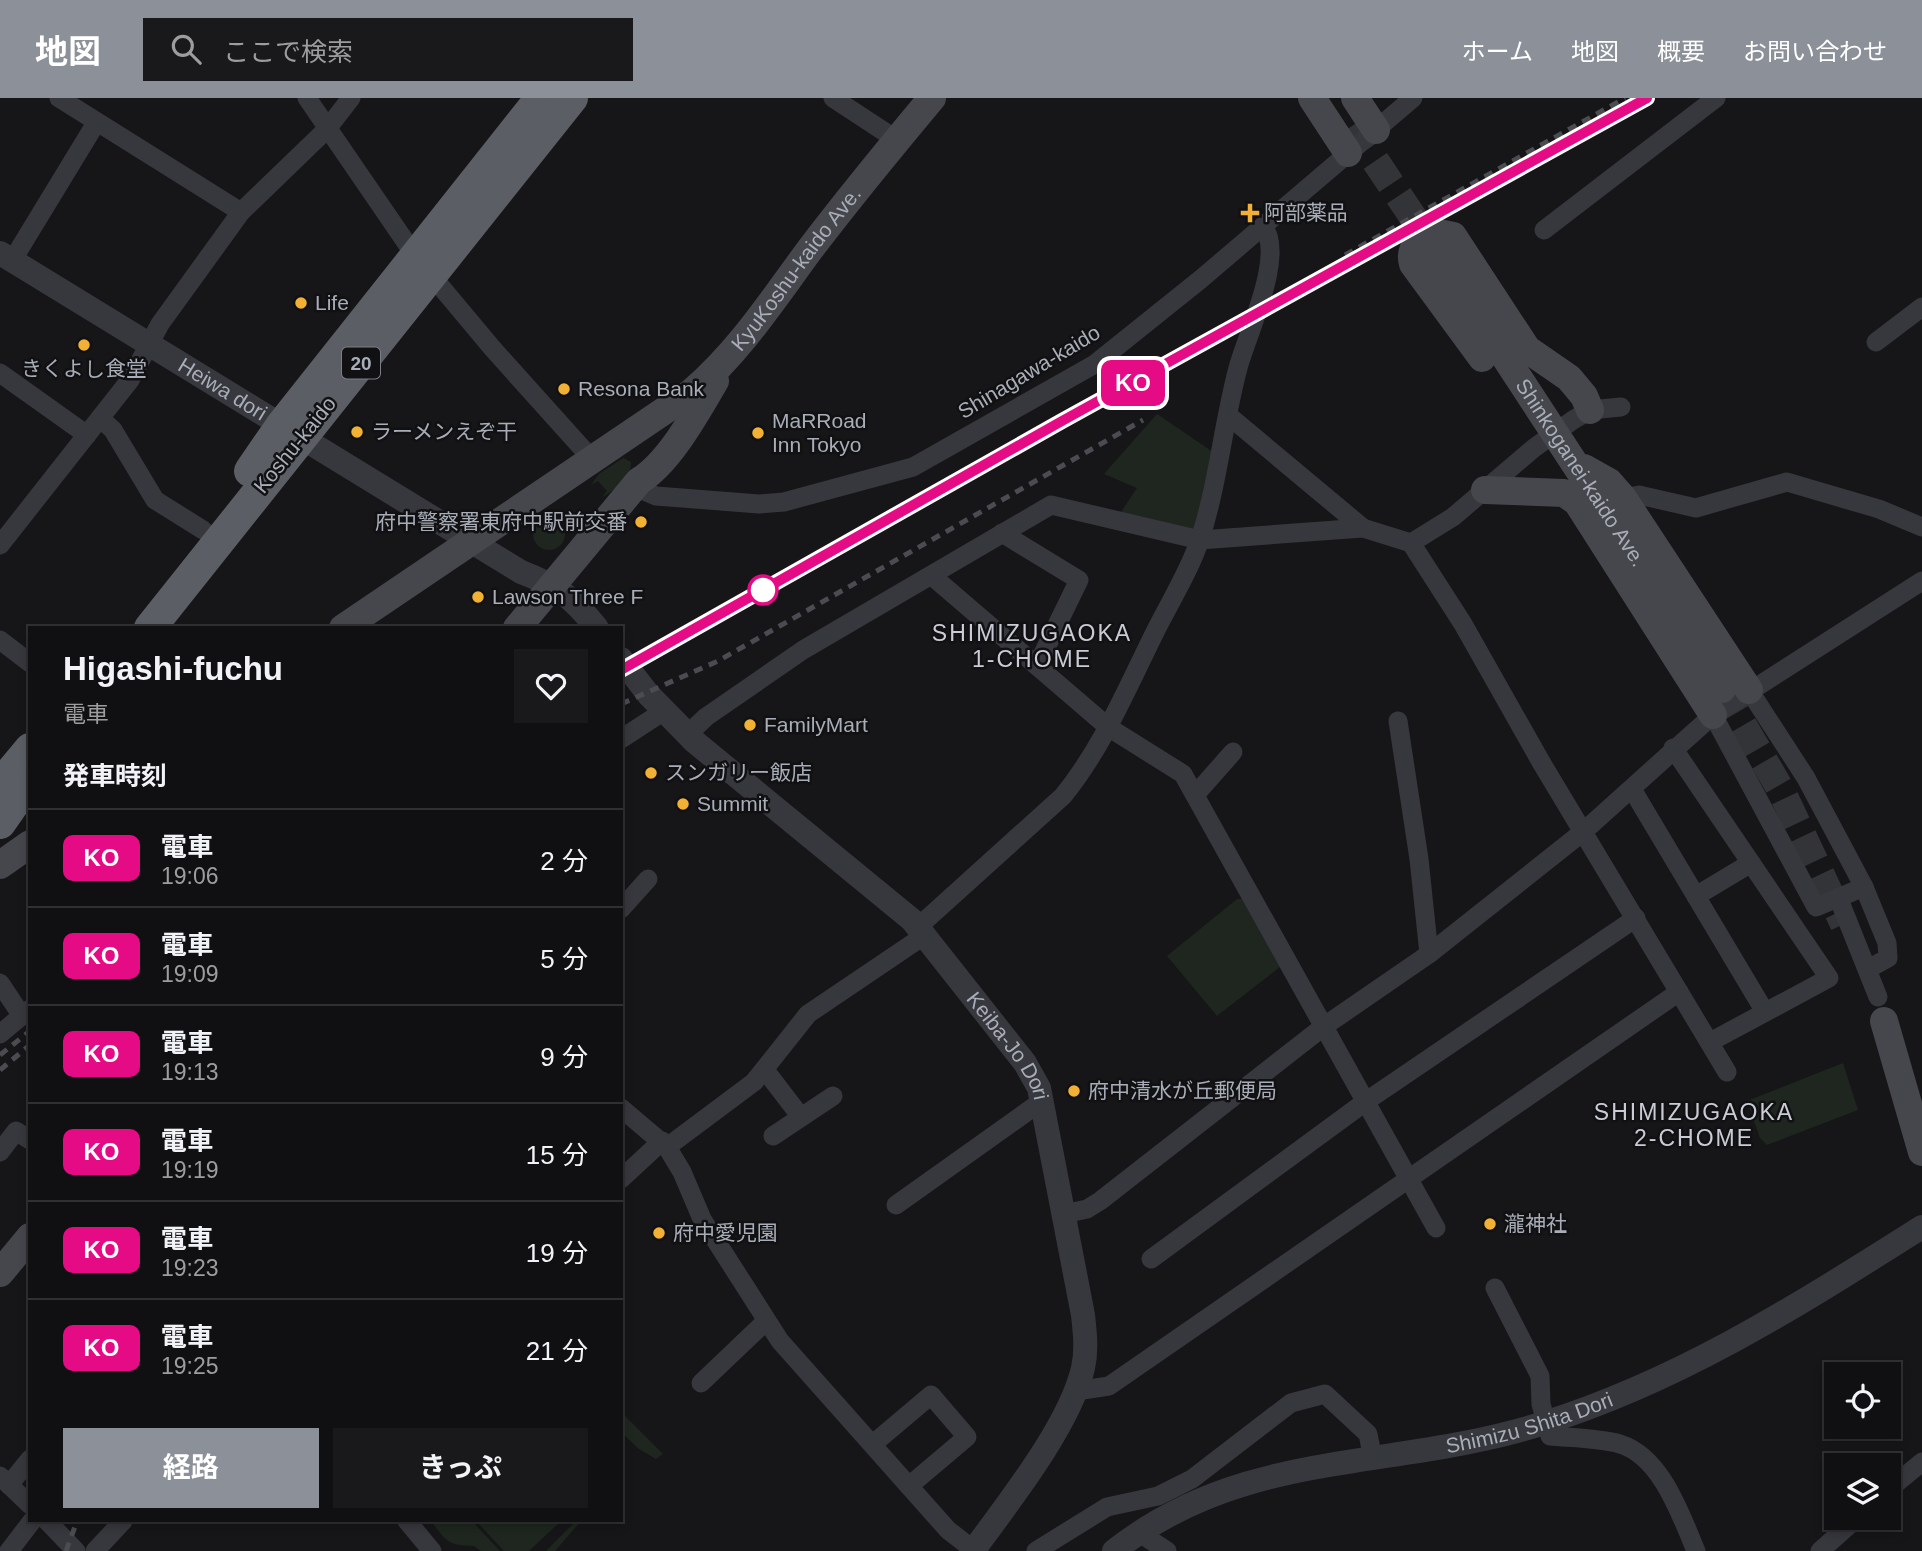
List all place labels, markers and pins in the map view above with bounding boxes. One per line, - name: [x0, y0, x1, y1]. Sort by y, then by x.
- place label: 阿部薬品: [1264, 201, 1348, 224]
- marker: 阿部薬品: [1242, 205, 1258, 221]
- place label: Life: [315, 291, 349, 314]
- marker: Life: [293, 295, 309, 311]
- marker: きくよし食堂: [76, 337, 92, 353]
- place label: きくよし食堂: [21, 357, 147, 380]
- place label: Resona Bank: [578, 377, 705, 400]
- marker: Resona Bank: [556, 381, 572, 397]
- place label: MaRRoad Inn Tokyo: [772, 409, 867, 456]
- place label: ラーメンえぞ干: [371, 420, 517, 443]
- marker: ラーメンえぞ干: [349, 424, 365, 440]
- marker: MaRRoad Inn Tokyo: [750, 425, 766, 441]
- place label: 府中警察署東府中駅前交番: [375, 510, 627, 533]
- marker: 府中警察署東府中駅前交番: [633, 514, 649, 530]
- unlabelled marker: [748, 575, 778, 605]
- place label: Lawson Three F: [492, 585, 643, 608]
- marker: Lawson Three F: [470, 589, 486, 605]
- place label: FamilyMart: [764, 713, 868, 736]
- marker: FamilyMart: [742, 717, 758, 733]
- place label: スンガリー飯店: [665, 761, 812, 784]
- marker: スンガリー飯店: [643, 765, 659, 781]
- place label: Summit: [697, 792, 768, 815]
- marker: Summit: [675, 796, 691, 812]
- place label: 府中清水が丘郵便局: [1088, 1079, 1277, 1102]
- marker: 府中清水が丘郵便局: [1066, 1083, 1082, 1099]
- place label: 瀧神社: [1504, 1212, 1567, 1235]
- marker: 瀧神社: [1482, 1216, 1498, 1232]
- place label: 府中愛児園: [673, 1221, 778, 1244]
- marker: 府中愛児園: [651, 1225, 667, 1241]

